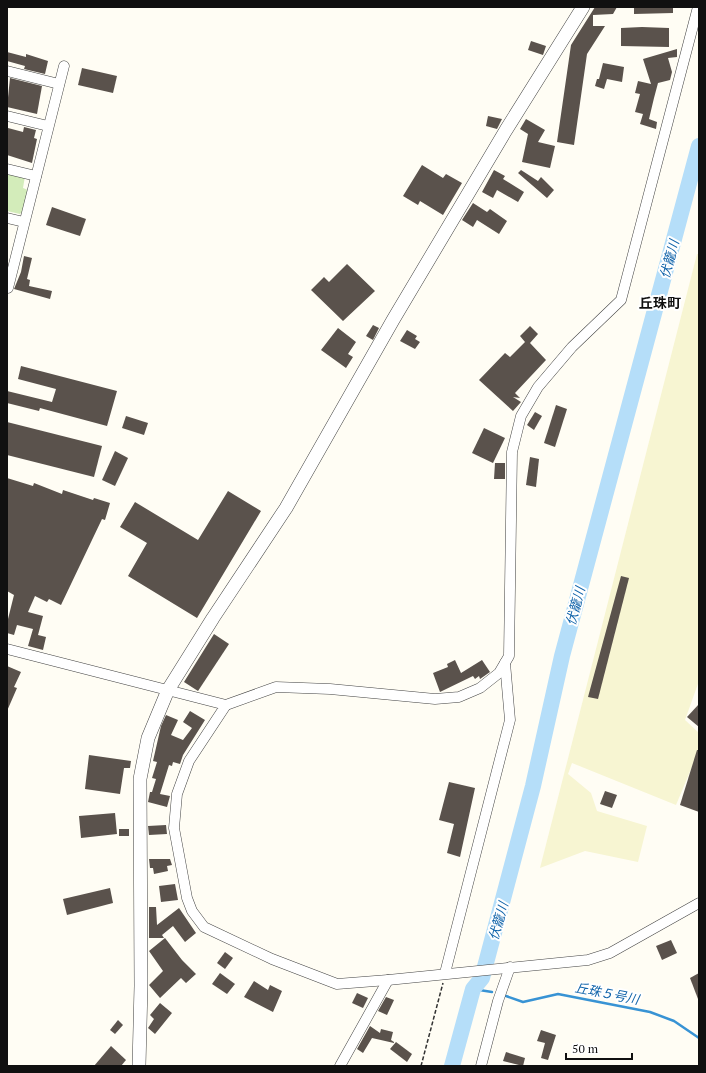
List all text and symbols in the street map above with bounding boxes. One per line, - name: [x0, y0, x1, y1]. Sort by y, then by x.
- water label: 伏籠川: [655, 236, 683, 280]
- district label: 丘珠町: [639, 293, 681, 312]
- water label: 伏籠川: [561, 583, 589, 627]
- water label: 伏籠川: [484, 898, 513, 942]
- water label: 丘珠５号川: [573, 978, 643, 1008]
- scale bar: [566, 1035, 632, 1061]
- text: 50 m: [572, 1041, 599, 1056]

